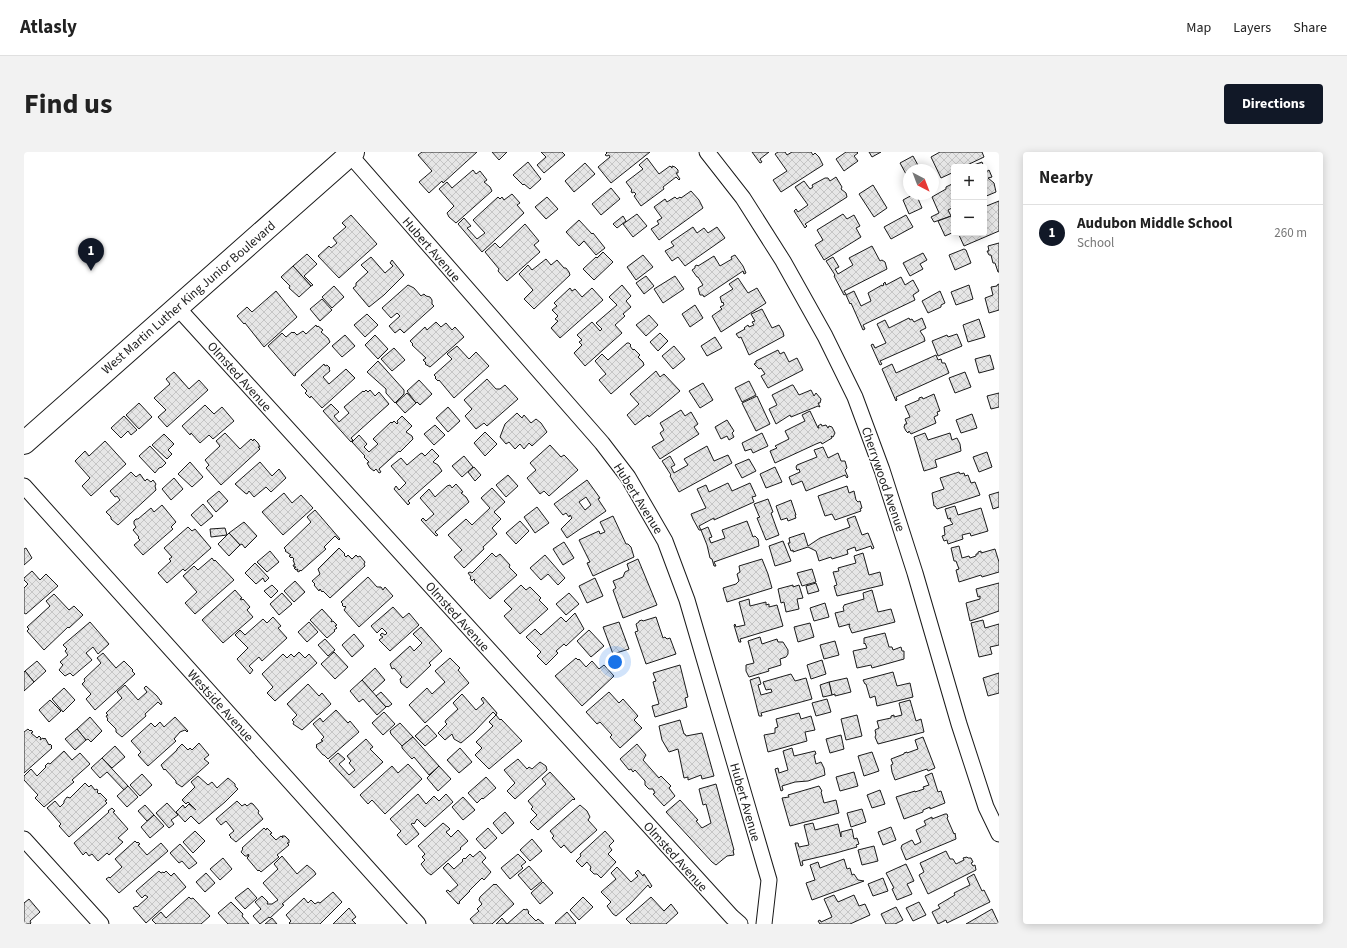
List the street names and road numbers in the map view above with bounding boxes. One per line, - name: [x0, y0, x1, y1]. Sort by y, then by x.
- street label: Hubert Avenue: [398, 213, 465, 286]
- street label: West Martin Luther King Junior Boulevard: [98, 217, 280, 378]
- street label: Olmsted Avenue: [203, 338, 276, 416]
- street label: Cherrywood Avenue: [857, 425, 909, 534]
- street label: Hubert Avenue: [609, 460, 667, 538]
- street label: Olmsted Avenue: [421, 578, 494, 656]
- street label: Westside Avenue: [183, 666, 257, 746]
- street label: Hubert Avenue: [725, 761, 765, 844]
- street label: Olmsted Avenue: [639, 818, 712, 896]

